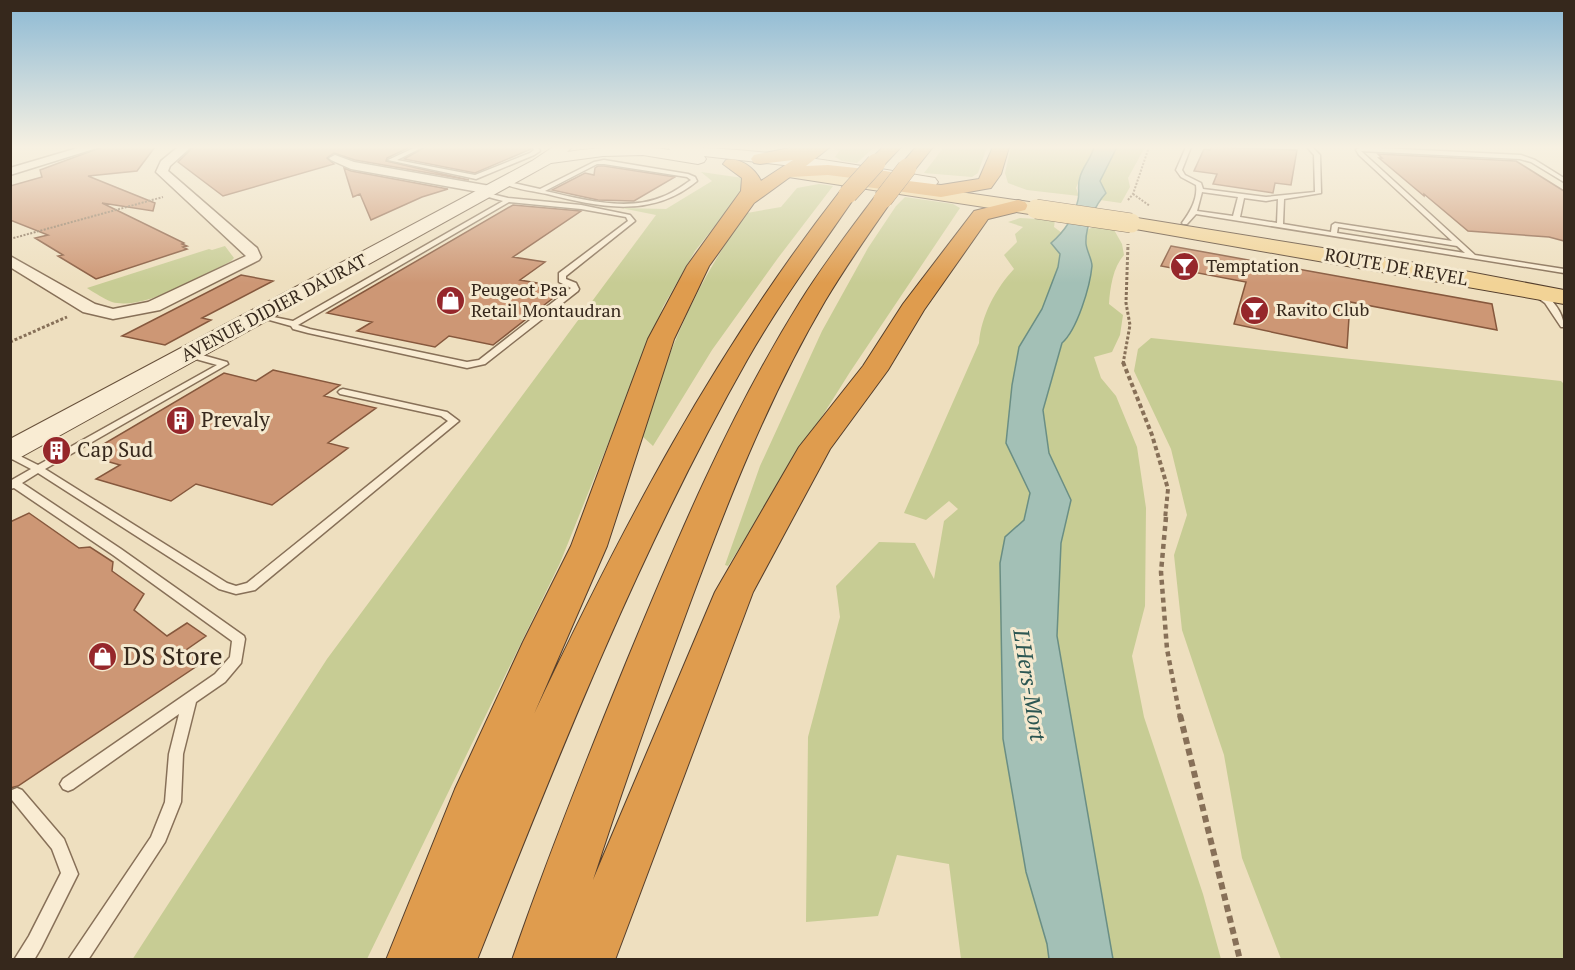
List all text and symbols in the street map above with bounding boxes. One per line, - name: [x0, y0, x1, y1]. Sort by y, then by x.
- street label: ROUTE DE REVEL: [1323, 242, 1470, 290]
- street label: AVENUE DIDIER DAURAT: [176, 248, 371, 366]
- bar icon: Temptation: [1169, 250, 1201, 282]
- place label: Temptation: [1206, 253, 1299, 277]
- place label: Peugeot Psa Retail Montaudran: [471, 277, 621, 322]
- shop icon: Peugeot Psa Retail Montaudran: [434, 284, 466, 316]
- bar icon: Ravito Club: [1239, 294, 1271, 326]
- place label: Ravito Club: [1276, 297, 1369, 321]
- building icon: Prevaly: [164, 404, 196, 436]
- place label: Prevaly: [201, 405, 270, 433]
- building icon: Cap Sud: [40, 434, 72, 466]
- place label: Cap Sud: [77, 435, 153, 463]
- water label: L'Hers-Mort: [1007, 626, 1054, 743]
- place label: DS Store: [123, 638, 223, 672]
- shop icon: DS Store: [86, 640, 118, 672]

